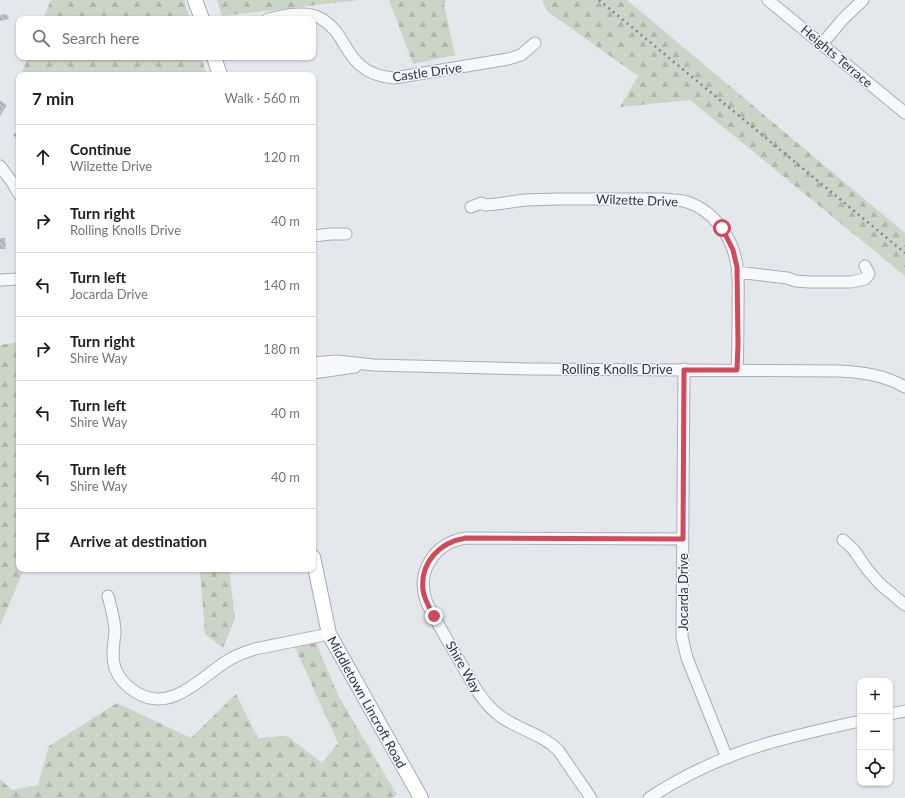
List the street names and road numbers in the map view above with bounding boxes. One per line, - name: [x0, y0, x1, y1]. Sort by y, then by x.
- street label: Heights Terrace: [798, 21, 876, 91]
- street label: Castle Drive: [391, 59, 463, 85]
- street label: Wilzette Drive: [596, 191, 678, 209]
- street label: Rolling Knolls Drive: [561, 361, 673, 377]
- street label: Jocarda Drive: [675, 553, 691, 631]
- street label: Middletown Lincroft Road: [324, 633, 410, 771]
- street label: Shire Way: [443, 638, 485, 696]

